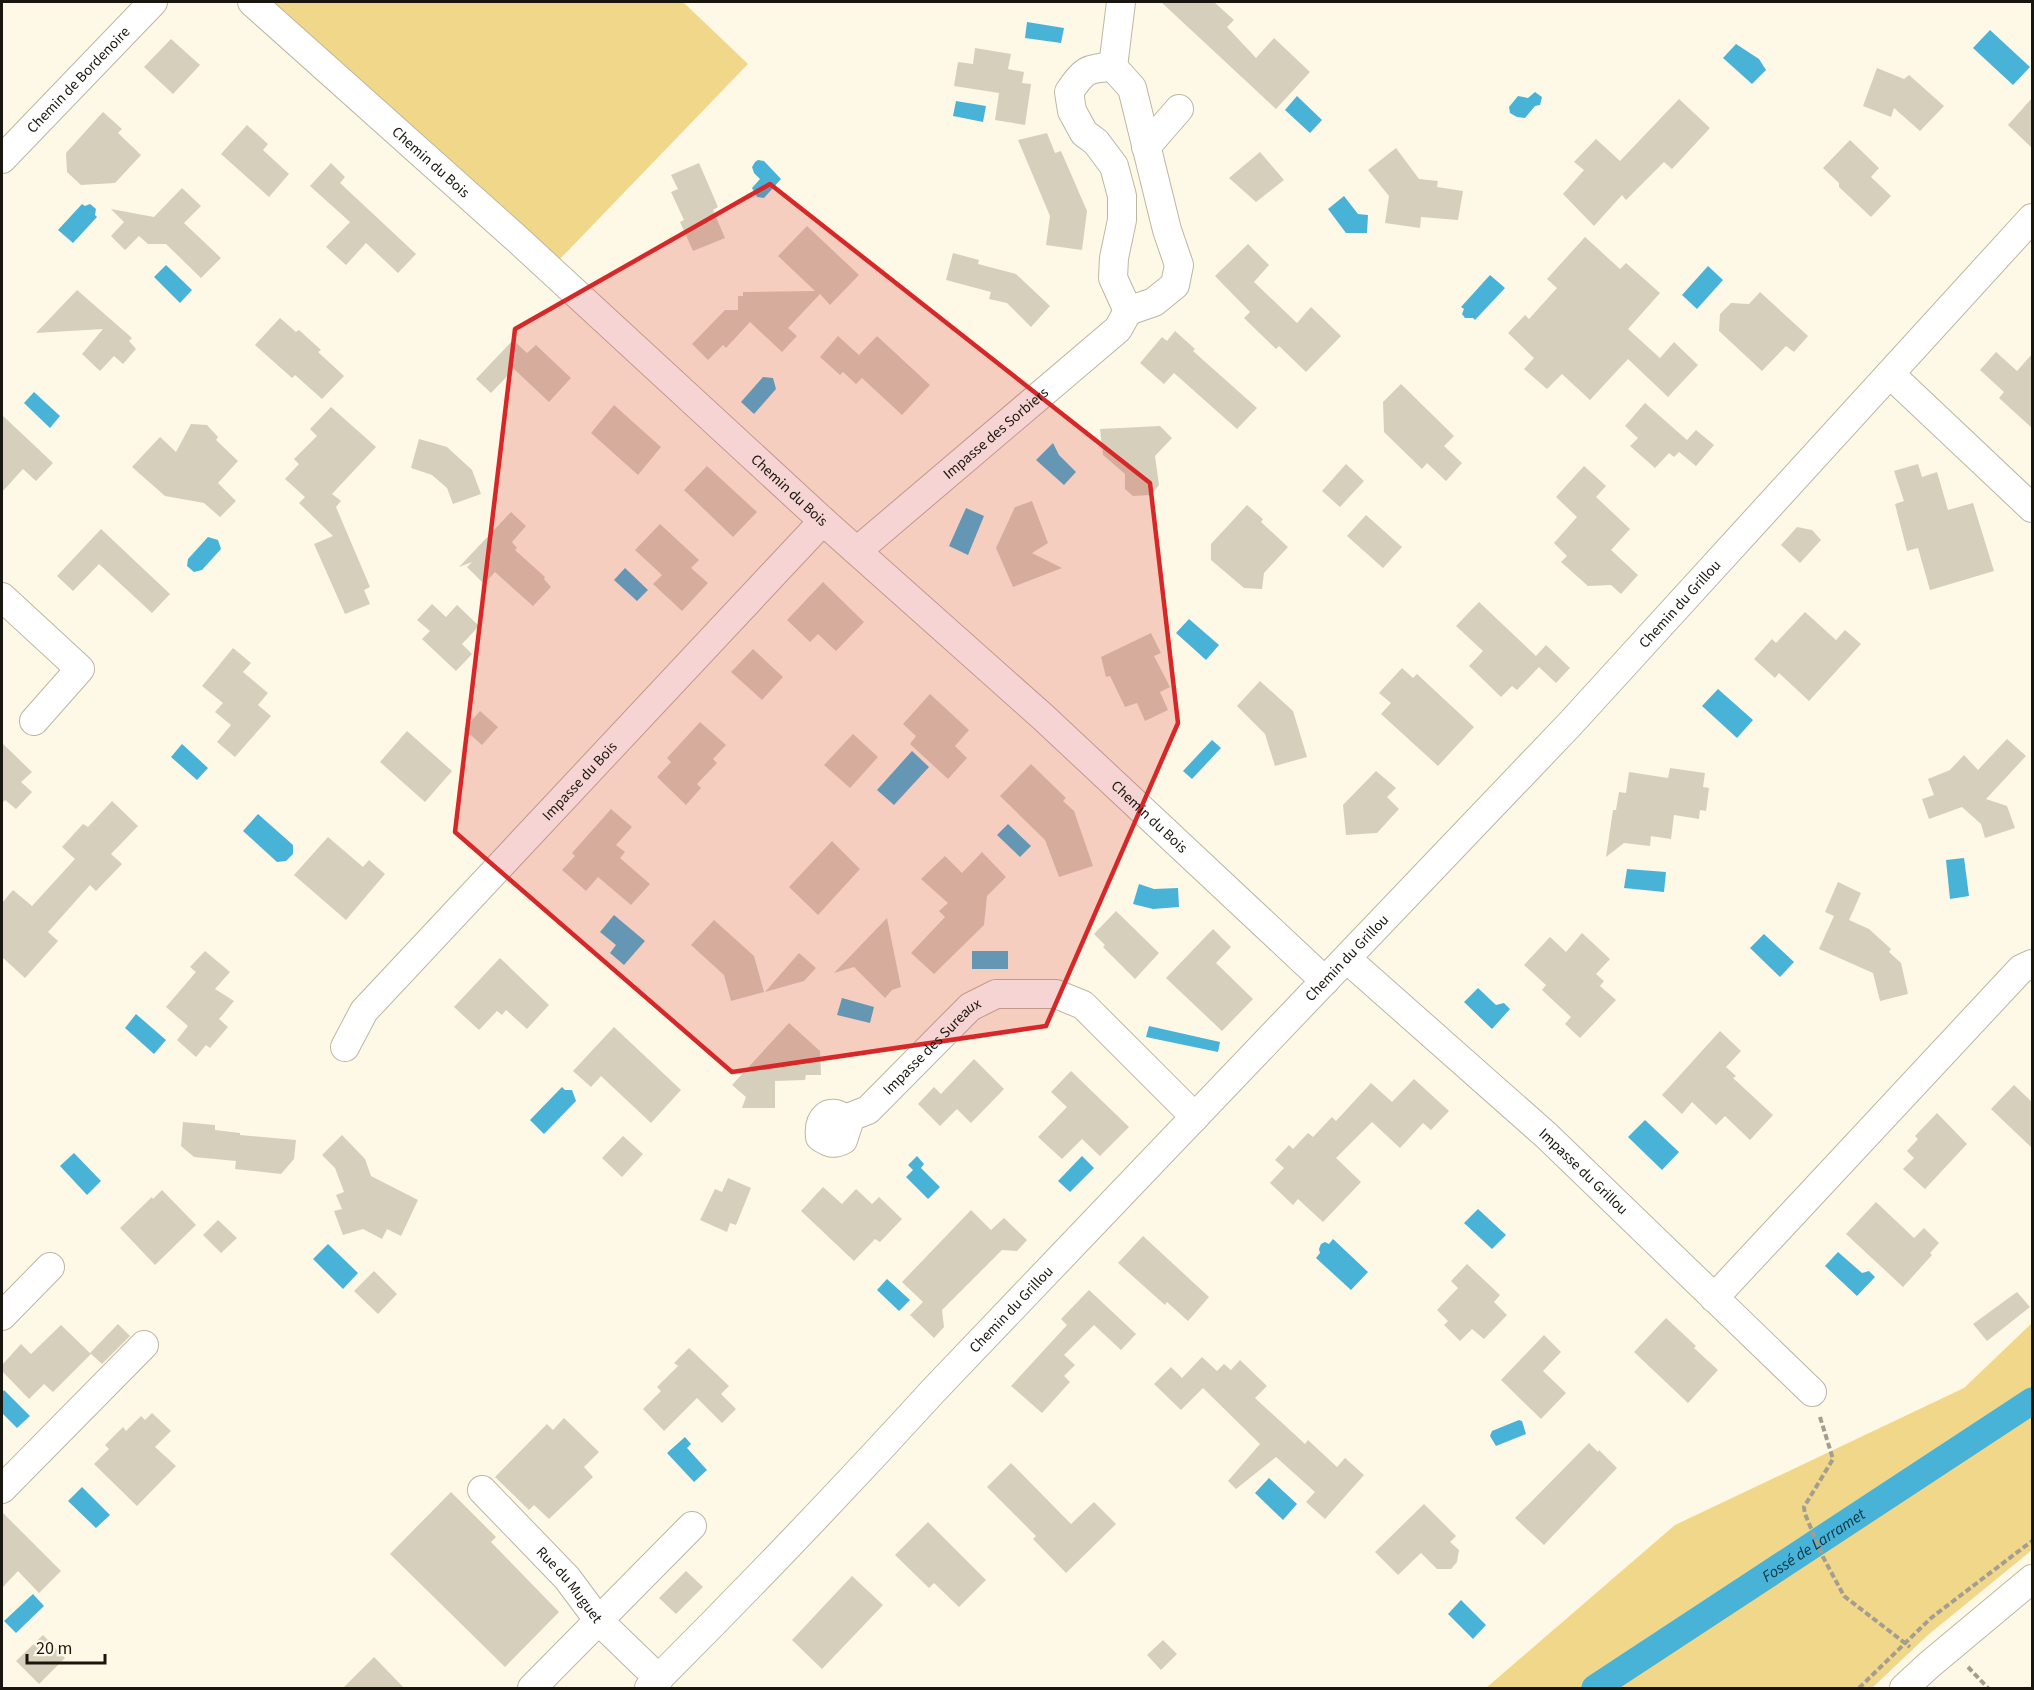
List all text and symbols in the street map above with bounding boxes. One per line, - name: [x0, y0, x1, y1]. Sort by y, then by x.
- street label: Chemin de Bordenoire: [22, 22, 135, 138]
- street label: Chemin du Bois: [387, 122, 474, 203]
- street label: Impasse des Sorbiers: [939, 383, 1053, 484]
- street label: Chemin du Bois: [746, 449, 832, 531]
- street label: Chemin du Grillou: [1634, 555, 1726, 653]
- street label: Impasse du Bois: [538, 737, 622, 825]
- street label: Chemin du Bois: [1106, 776, 1192, 858]
- street label: Chemin du Grillou: [1300, 910, 1394, 1006]
- street label: Impasse des Sureaux: [878, 993, 985, 1100]
- street label: Impasse du Grillou: [1534, 1124, 1633, 1220]
- street label: Chemin du Grillou: [965, 1261, 1058, 1358]
- water label: Fossé de Larramet: [1758, 1503, 1870, 1588]
- street label: Rue du Muguet: [531, 1542, 607, 1628]
- scale bar: [27, 1627, 105, 1665]
- text: 20 m: [36, 1636, 72, 1661]

